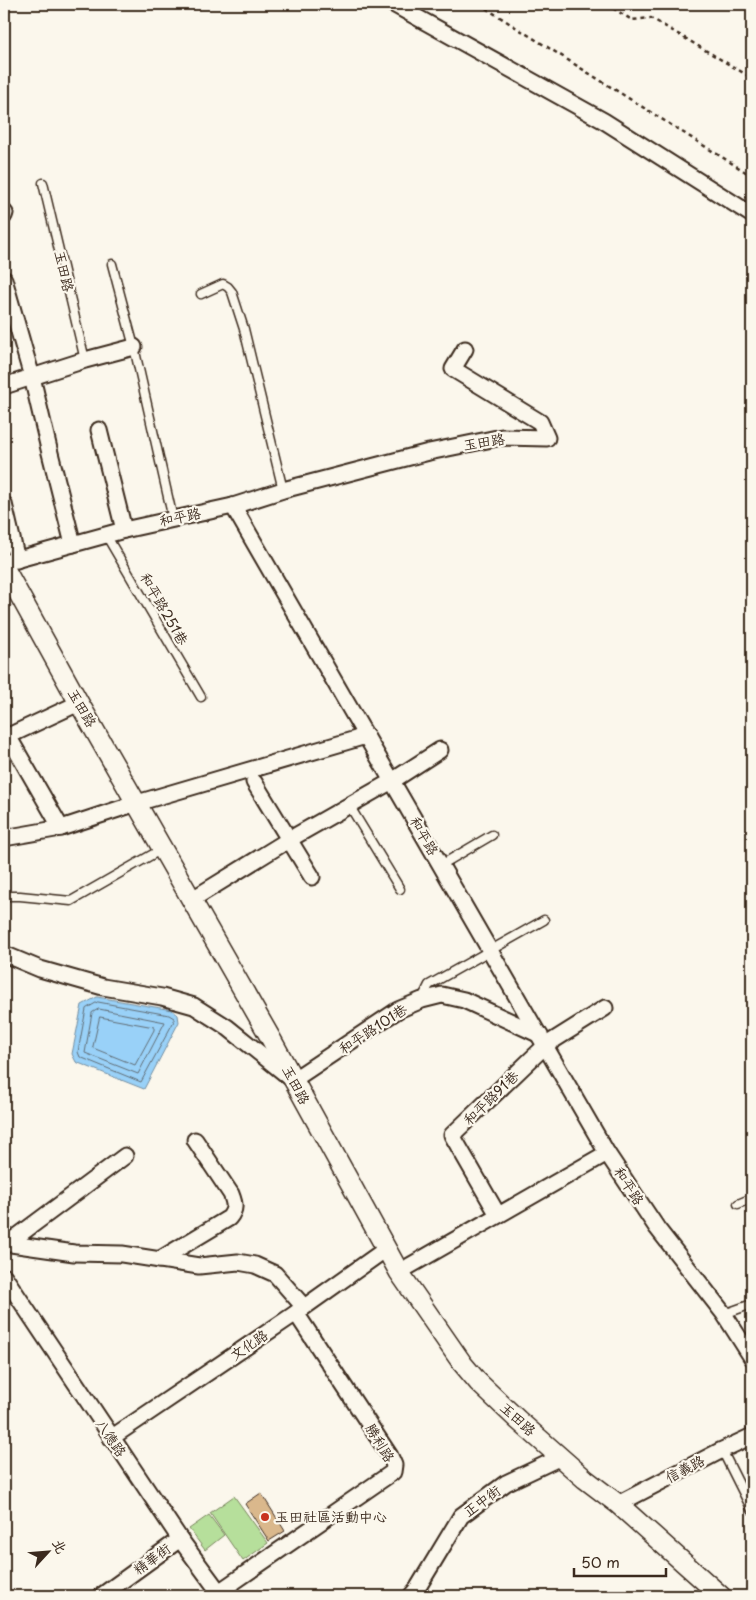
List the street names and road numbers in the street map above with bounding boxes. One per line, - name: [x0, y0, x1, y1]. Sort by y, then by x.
- street label: 玉田路: [50, 248, 79, 294]
- street label: 玉田路: [462, 428, 506, 455]
- street label: 和平路: [157, 502, 203, 531]
- street label: 和平路251巷: [135, 569, 194, 650]
- street label: 玉田路: [63, 684, 102, 731]
- street label: 和平路: [405, 812, 444, 859]
- street label: 和平路101巷: [334, 998, 412, 1059]
- street label: 玉田路: [277, 1061, 316, 1108]
- street label: 和平路91巷: [458, 1065, 524, 1130]
- street label: 和平路: [609, 1162, 650, 1209]
- street label: 文化路: [225, 1324, 272, 1365]
- street label: 玉田路: [496, 1397, 541, 1440]
- street label: 八德路: [91, 1414, 132, 1461]
- street label: 勝利路: [361, 1419, 400, 1466]
- street label: 信義路: [661, 1449, 708, 1488]
- street label: 正中街: [459, 1480, 505, 1521]
- street label: 精華街: [129, 1538, 175, 1579]

